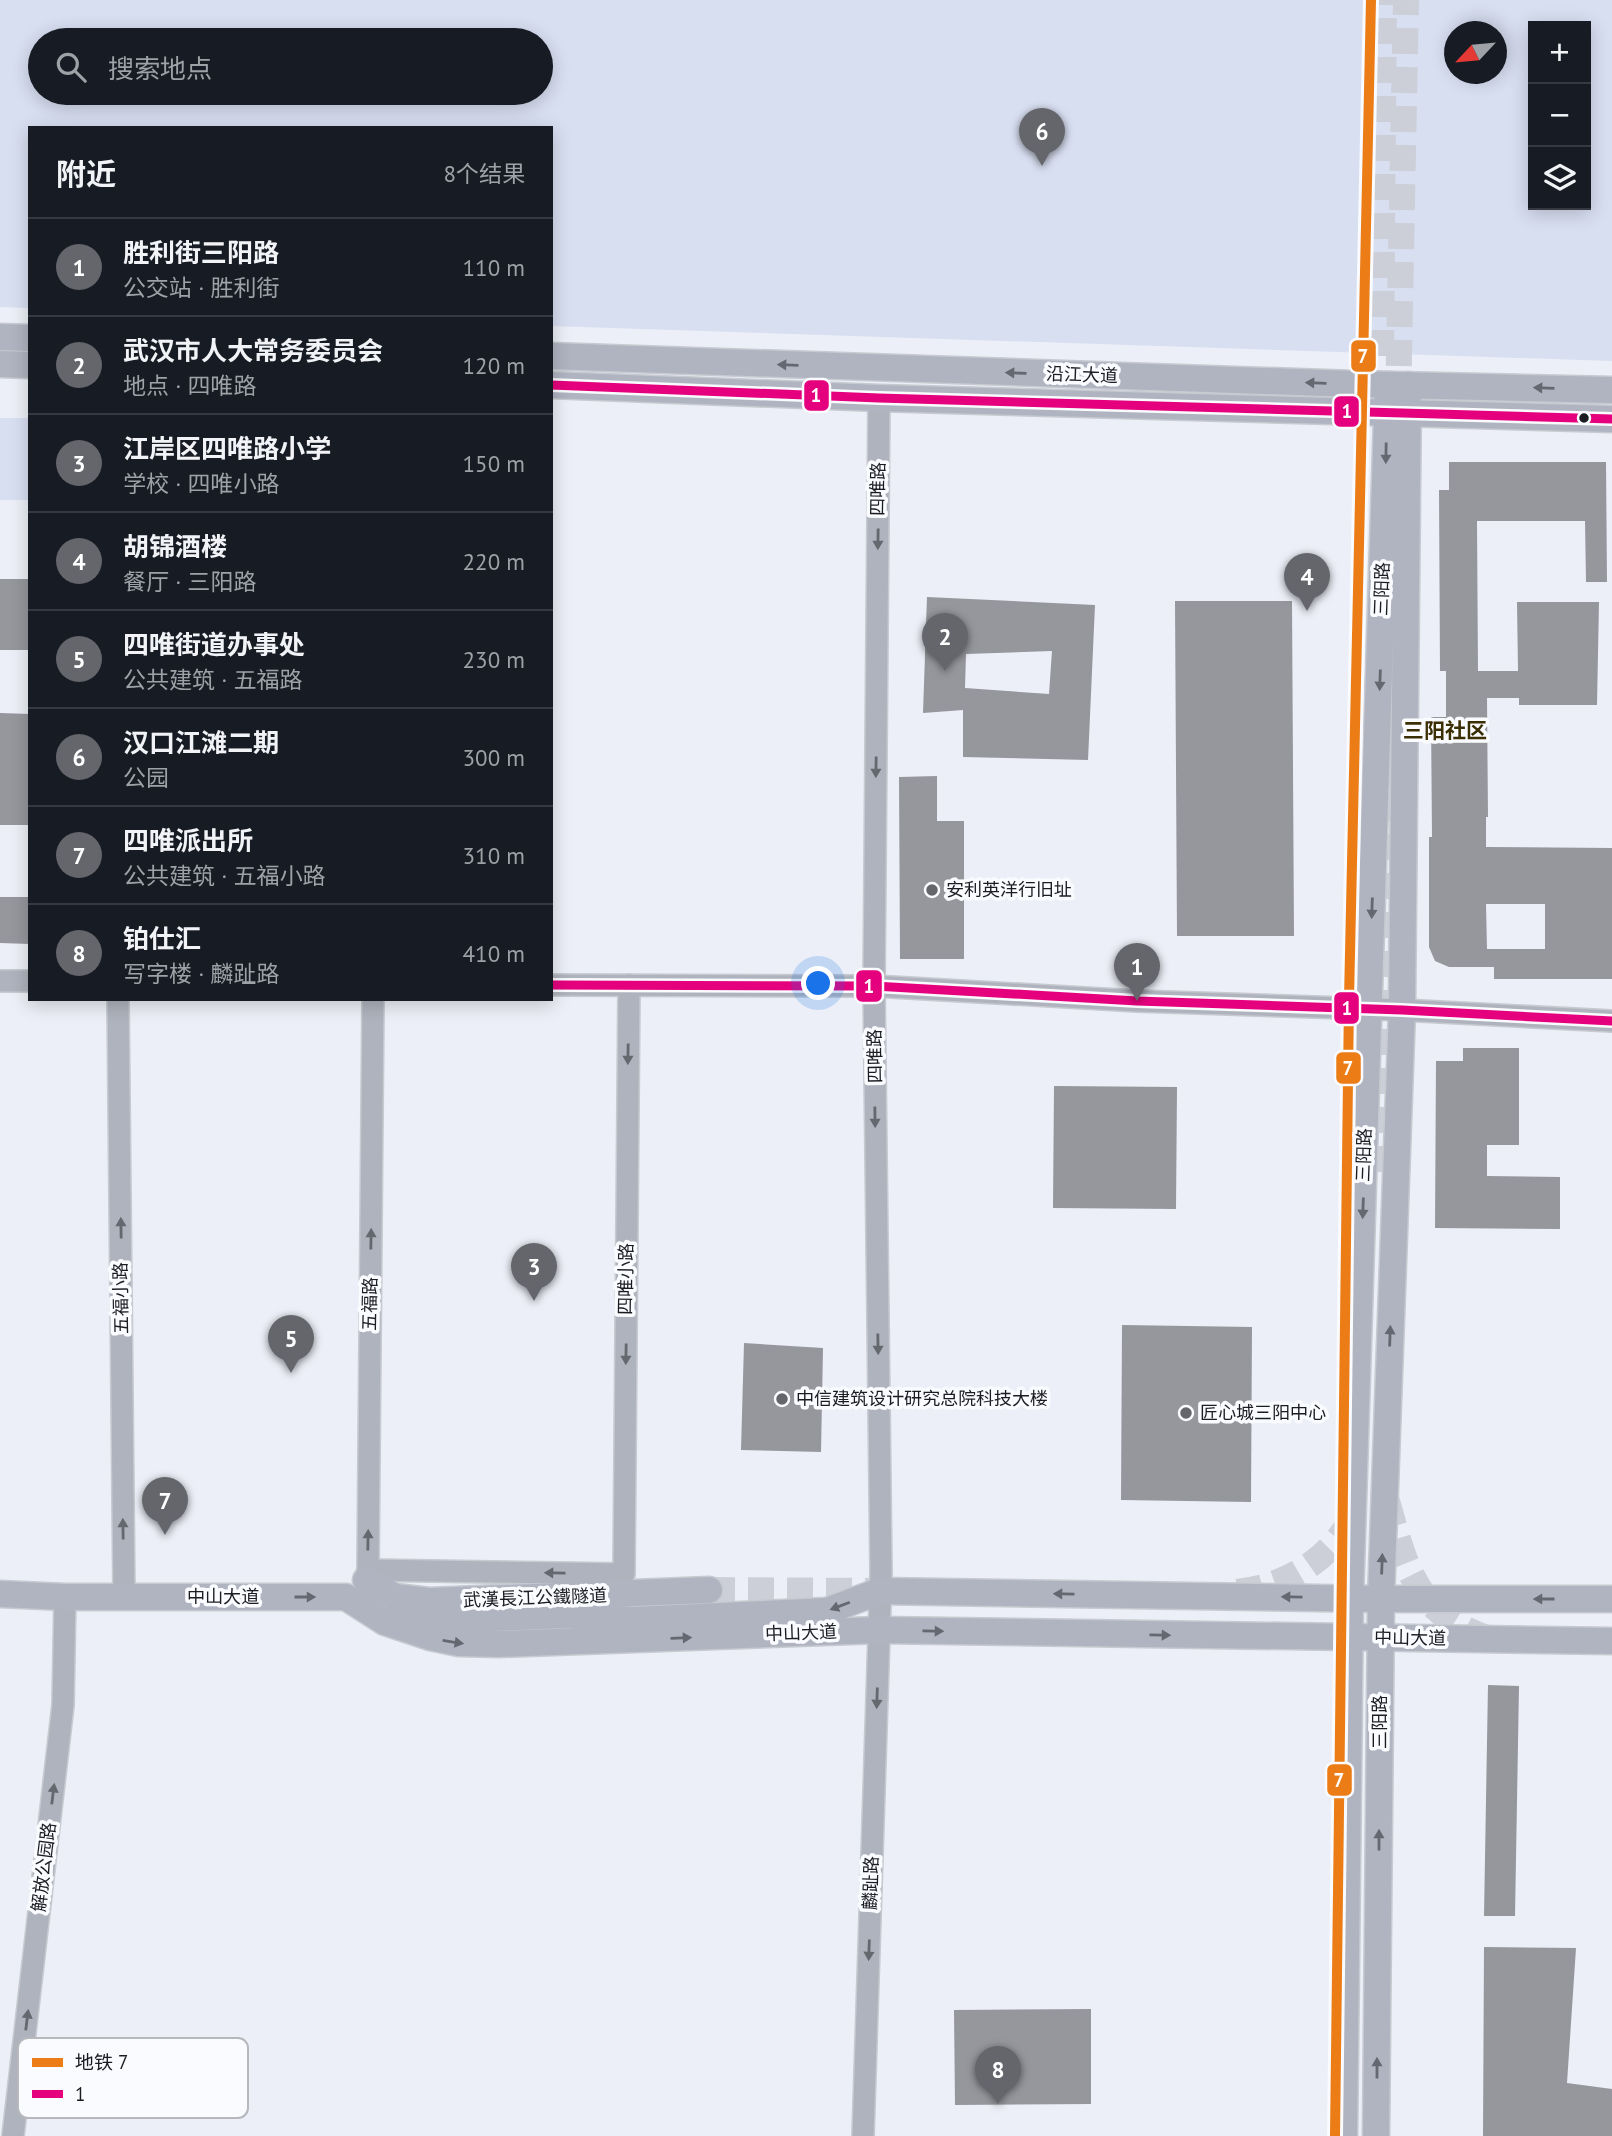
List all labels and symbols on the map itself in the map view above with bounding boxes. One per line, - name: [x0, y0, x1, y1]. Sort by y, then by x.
- north arrow: [1444, 21, 1507, 84]
- pin: 6: [1019, 108, 1065, 166]
- line badge: 7: [1350, 339, 1377, 373]
- text: 7: [1358, 344, 1368, 368]
- one-way arrow: [777, 359, 799, 370]
- street label: 沿江大道: [1046, 362, 1118, 387]
- one-way arrow: [1004, 367, 1026, 378]
- one-way arrow: [1305, 377, 1327, 388]
- line badge: 1: [803, 379, 830, 412]
- text: 1: [811, 383, 821, 407]
- one-way arrow: [1533, 383, 1555, 394]
- line badge: 1: [1333, 395, 1360, 428]
- text: 1: [1342, 399, 1352, 423]
- unlabelled marker: [1577, 411, 1591, 425]
- one-way arrow: [1381, 442, 1392, 464]
- street label: 四唯路: [866, 462, 889, 516]
- one-way arrow: [872, 529, 884, 551]
- pin: 4: [1284, 553, 1330, 611]
- street label: 三阳路: [1369, 562, 1394, 616]
- pin: 2: [922, 613, 968, 671]
- one-way arrow: [1374, 669, 1385, 691]
- district label: 三阳社区: [1403, 717, 1487, 744]
- one-way arrow: [870, 756, 882, 778]
- place label: 安利英洋行旧址: [946, 878, 1072, 901]
- marker: 安利英洋行旧址: [924, 882, 940, 898]
- one-way arrow: [1367, 897, 1378, 919]
- pin: 1: [1114, 943, 1160, 1001]
- your location: [801, 966, 835, 1000]
- line badge: 1: [855, 969, 883, 1003]
- text: 1: [864, 974, 874, 998]
- line badge: 1: [1333, 991, 1360, 1025]
- text: 1: [1342, 996, 1352, 1020]
- street label: 四唯路: [863, 1029, 886, 1083]
- one-way arrow: [623, 1043, 634, 1065]
- line badge: 7: [1335, 1051, 1362, 1085]
- text: 7: [1343, 1056, 1353, 1080]
- one-way arrow: [870, 1106, 881, 1128]
- street label: 三阳路: [1351, 1128, 1376, 1182]
- one-way arrow: [1357, 1198, 1368, 1220]
- one-way arrow: [115, 1217, 126, 1239]
- one-way arrow: [365, 1228, 377, 1250]
- pin: 3: [511, 1243, 557, 1301]
- street label: 四唯小路: [613, 1243, 638, 1315]
- street label: 五福小路: [108, 1262, 133, 1334]
- street label: 五福路: [358, 1277, 381, 1331]
- pin: 5: [268, 1315, 314, 1373]
- one-way arrow: [1385, 1325, 1396, 1347]
- one-way arrow: [872, 1334, 884, 1356]
- one-way arrow: [620, 1344, 632, 1366]
- place label: 中信建筑设计研究总院科技大楼: [796, 1387, 1048, 1410]
- marker: 中信建筑设计研究总院科技大楼: [774, 1391, 790, 1407]
- place label: 匠心城三阳中心: [1200, 1401, 1326, 1424]
- marker: 匠心城三阳中心: [1178, 1405, 1194, 1421]
- pin: 7: [142, 1477, 188, 1535]
- one-way arrow: [117, 1518, 129, 1540]
- one-way arrow: [362, 1529, 374, 1551]
- one-way arrow: [1377, 1553, 1388, 1575]
- one-way arrow: [544, 1567, 566, 1578]
- street label: 武漢長江公鐵隧道: [463, 1583, 607, 1612]
- street label: 中山大道: [187, 1585, 259, 1608]
- one-way arrow: [1053, 1588, 1075, 1599]
- one-way arrow: [294, 1591, 316, 1603]
- one-way arrow: [1281, 1592, 1303, 1603]
- one-way arrow: [1533, 1593, 1555, 1605]
- one-way arrow: [829, 1601, 850, 1612]
- street label: 中山大道: [765, 1620, 837, 1645]
- one-way arrow: [922, 1625, 944, 1637]
- street label: 中山大道: [1374, 1625, 1446, 1650]
- one-way arrow: [1149, 1629, 1171, 1640]
- one-way arrow: [670, 1632, 692, 1643]
- one-way arrow: [443, 1636, 465, 1647]
- one-way arrow: [872, 1688, 883, 1710]
- street label: 三阳路: [1368, 1695, 1391, 1749]
- line badge: 7: [1326, 1763, 1353, 1797]
- text: 7: [1334, 1768, 1344, 1792]
- one-way arrow: [48, 1782, 59, 1804]
- street label: 解放公园路: [27, 1821, 60, 1913]
- one-way arrow: [1373, 1829, 1385, 1851]
- street label: 麟趾路: [858, 1856, 883, 1910]
- one-way arrow: [863, 1939, 874, 1961]
- one-way arrow: [21, 2008, 32, 2030]
- legend: [18, 2038, 248, 2118]
- pin: 8: [975, 2046, 1021, 2104]
- text: 地铁 7: [75, 2050, 128, 2074]
- one-way arrow: [1371, 2057, 1383, 2079]
- text: 1: [75, 2082, 85, 2106]

